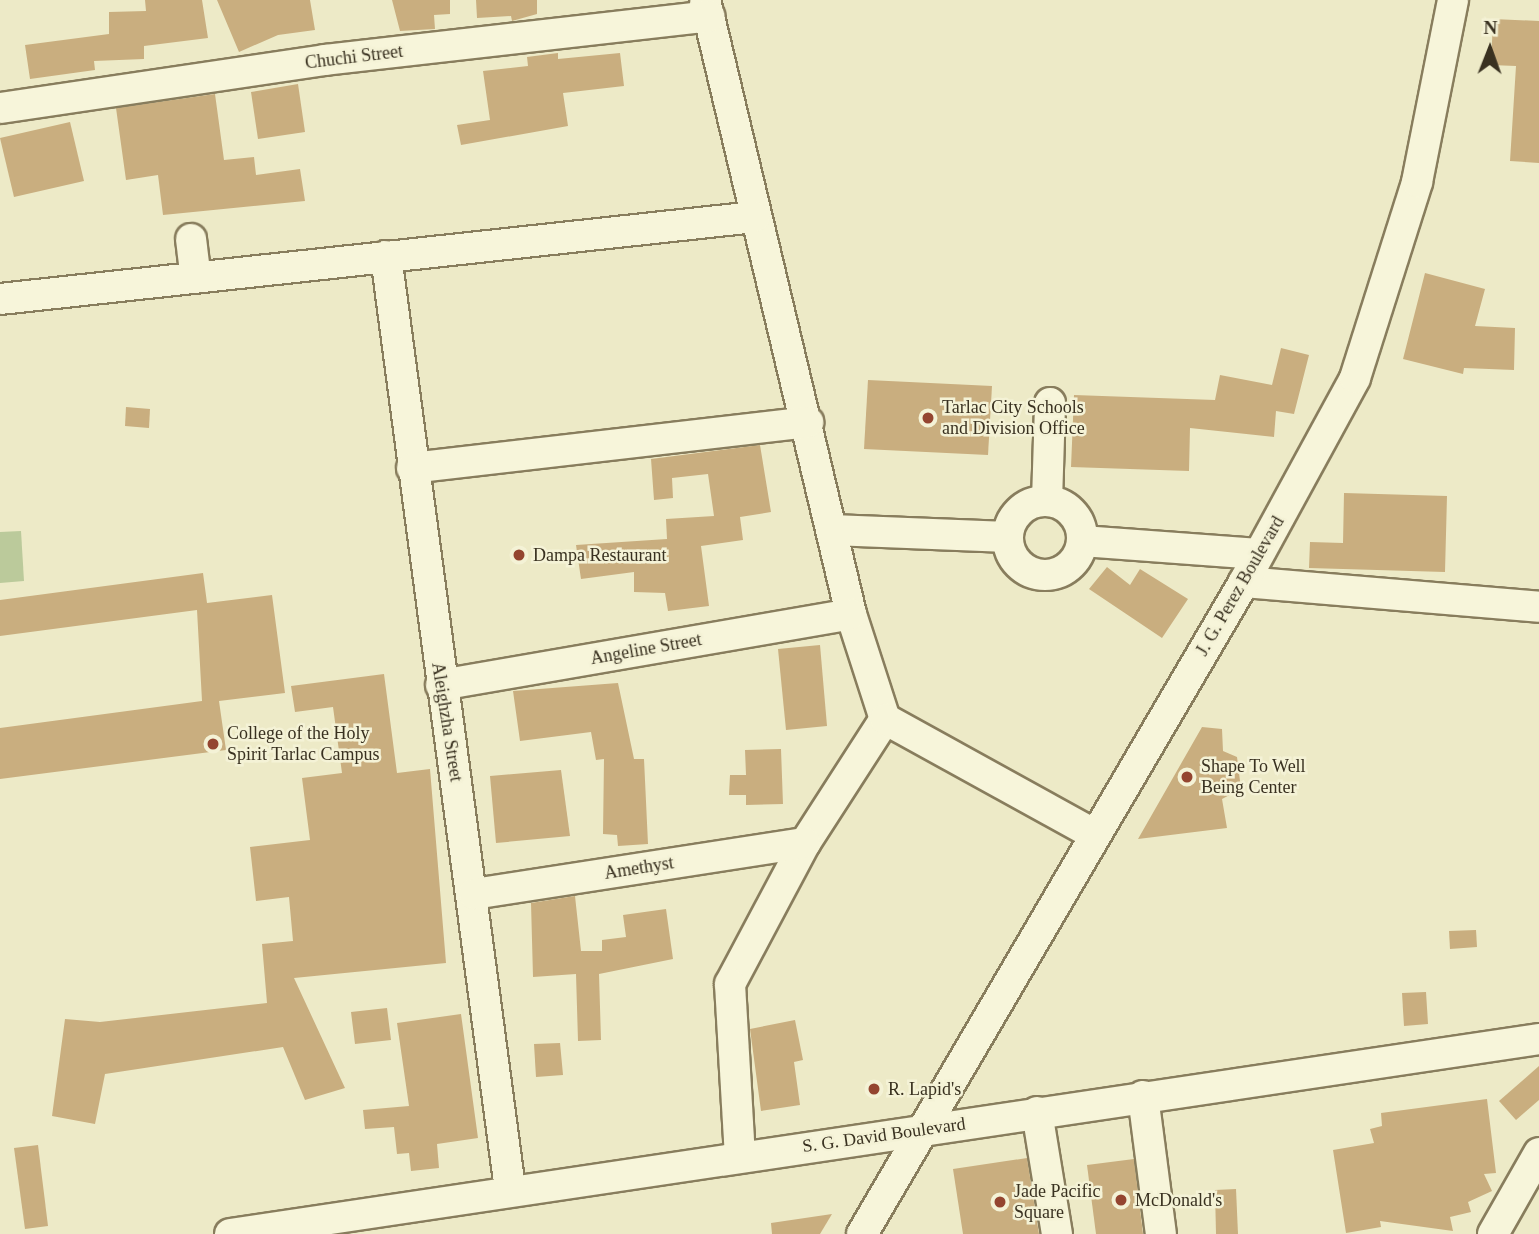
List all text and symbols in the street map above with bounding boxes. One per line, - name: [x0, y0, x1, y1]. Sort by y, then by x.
- north arrow: [1455, 14, 1525, 84]
- text: N: [1483, 17, 1497, 38]
- street label: Chuchi Street: [304, 40, 404, 74]
- place label: Tarlac City Schools and Division Office: [942, 397, 1085, 440]
- marker: Tarlac City Schools and Division Office: [920, 410, 936, 426]
- street label: J. G. Perez Boulevard: [1191, 512, 1289, 660]
- place label: Dampa Restaurant: [533, 544, 666, 566]
- marker: Dampa Restaurant: [511, 547, 527, 563]
- street label: Angeline Street: [589, 629, 703, 669]
- street label: Aleighzha Street: [427, 661, 467, 783]
- place label: College of the Holy Spirit Tarlac Campus: [227, 723, 380, 766]
- marker: College of the Holy Spirit Tarlac Campus: [205, 736, 221, 752]
- place label: Shape To Well Being Center: [1201, 756, 1306, 798]
- marker: Shape To Well Being Center: [1179, 769, 1195, 785]
- street label: Amethyst: [603, 852, 675, 884]
- place label: R. Lapid's: [888, 1078, 961, 1100]
- marker: R. Lapid's: [866, 1081, 882, 1097]
- street label: S. G. David Boulevard: [801, 1113, 967, 1157]
- place label: Jade Pacific Square: [1014, 1181, 1100, 1224]
- place label: McDonald's: [1135, 1189, 1222, 1211]
- marker: McDonald's: [1113, 1192, 1129, 1208]
- marker: Jade Pacific Square: [992, 1194, 1008, 1210]

